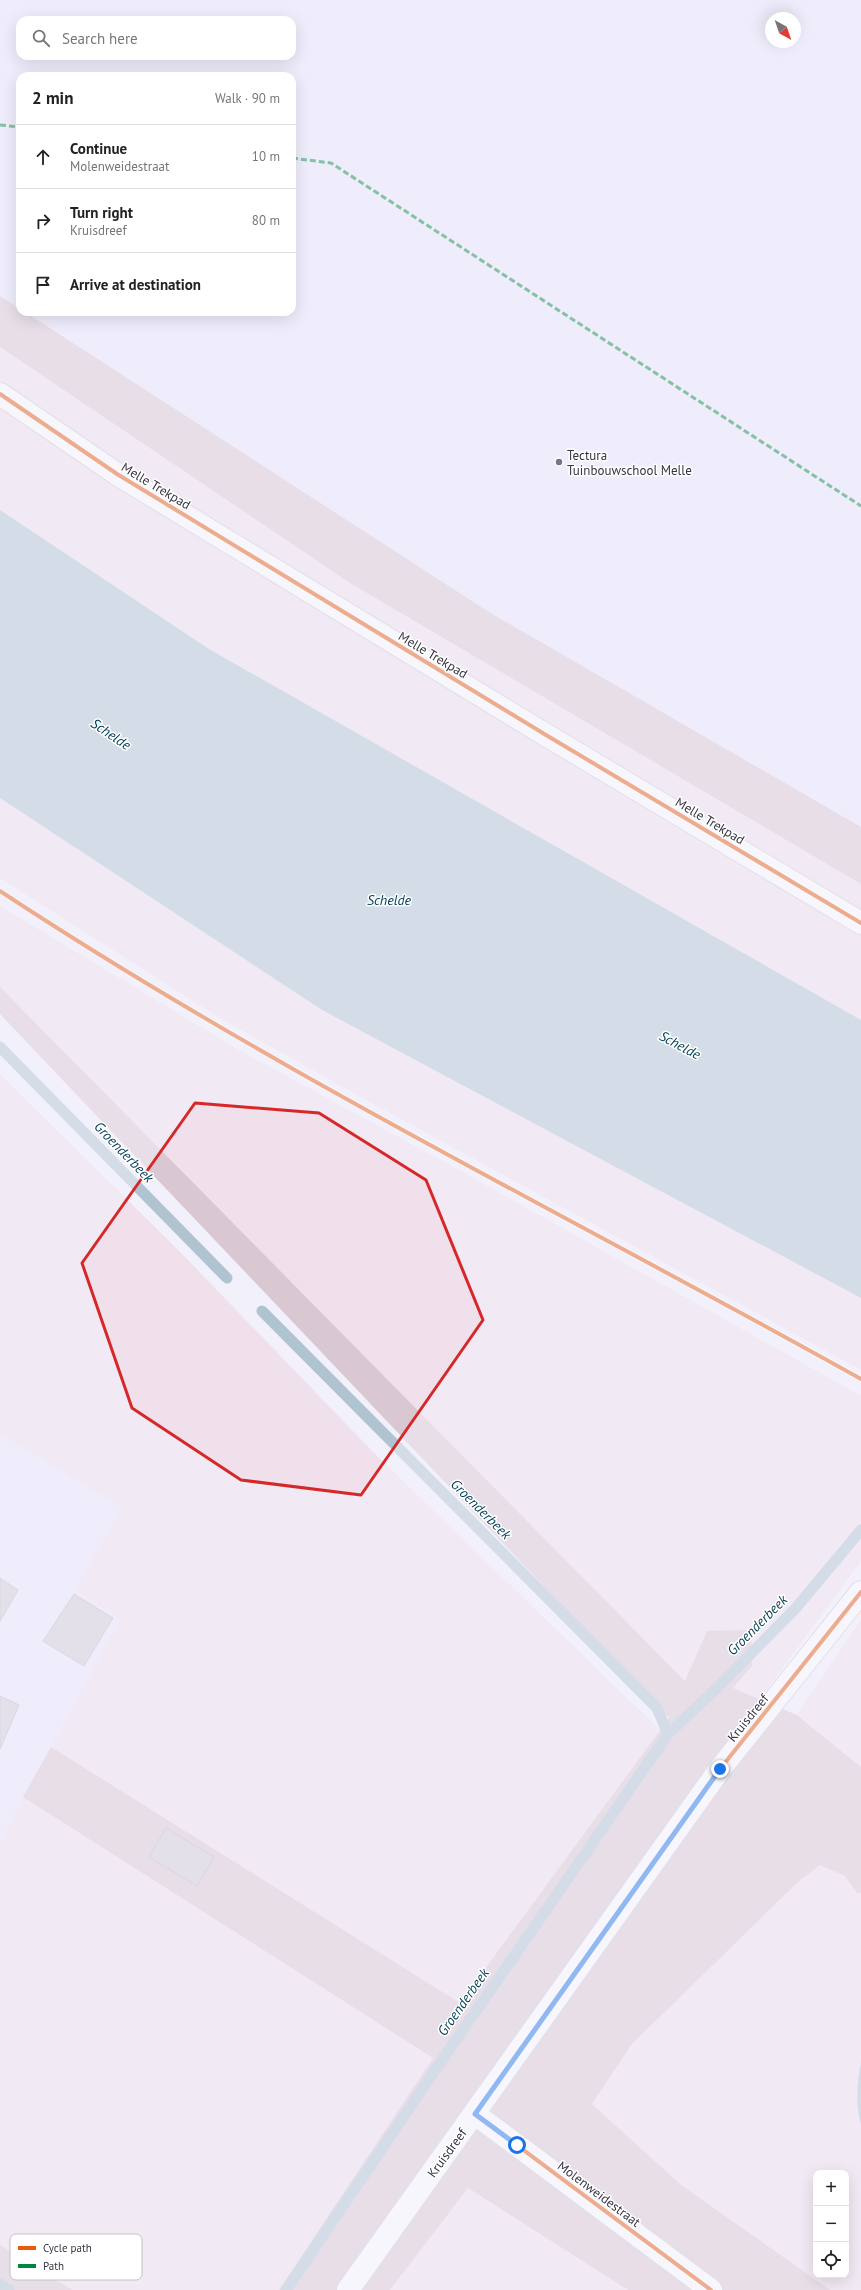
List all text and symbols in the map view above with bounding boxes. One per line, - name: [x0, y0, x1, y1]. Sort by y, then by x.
- north arrow: [765, 12, 801, 48]
- search box: [16, 16, 296, 60]
- icon: search: [30, 27, 52, 49]
- text: Search here: [62, 29, 138, 48]
- text: 2 min: [32, 87, 73, 109]
- text: Walk · 90 m: [215, 90, 280, 107]
- text: Continue: [70, 139, 127, 158]
- icon: ahead: [32, 146, 54, 168]
- text: 10 m: [252, 148, 280, 165]
- text: Molenweidestraat: [70, 158, 169, 175]
- text: Turn right: [70, 203, 133, 222]
- icon: right: [32, 210, 54, 232]
- text: 80 m: [252, 212, 280, 229]
- text: Kruisdreef: [70, 222, 127, 239]
- icon: arrive: [32, 274, 54, 296]
- text: Arrive at destination: [70, 275, 201, 294]
- place label: Tectura Tuinbouwschool Melle: [567, 447, 692, 479]
- marker: Tectura Tuinbouwschool Melle: [554, 457, 564, 467]
- street label: Melle Trekpad: [118, 459, 194, 513]
- street label: Melle Trekpad: [395, 628, 471, 682]
- water label: Schelde: [88, 714, 135, 754]
- street label: Melle Trekpad: [672, 794, 748, 848]
- water label: Schelde: [367, 891, 412, 909]
- water label: Schelde: [656, 1027, 704, 1064]
- water label: Groenderbeek: [90, 1118, 158, 1187]
- water label: Groenderbeek: [447, 1475, 516, 1544]
- water label: Groenderbeek: [723, 1590, 792, 1659]
- street label: Kruisdreef: [724, 1690, 773, 1745]
- route end: [711, 1760, 729, 1778]
- water label: Groenderbeek: [433, 1964, 493, 2039]
- street label: Kruisdreef: [423, 2124, 471, 2181]
- route start: [508, 2136, 526, 2154]
- street label: Molenweidestraat: [554, 2157, 644, 2231]
- map controls: [813, 2170, 849, 2278]
- button: +: [813, 2170, 849, 2206]
- button: −: [813, 2206, 849, 2242]
- legend: [10, 2234, 142, 2280]
- text: Cycle path: [43, 2241, 92, 2255]
- button: locate: [813, 2242, 849, 2278]
- text: Path: [43, 2259, 64, 2273]

